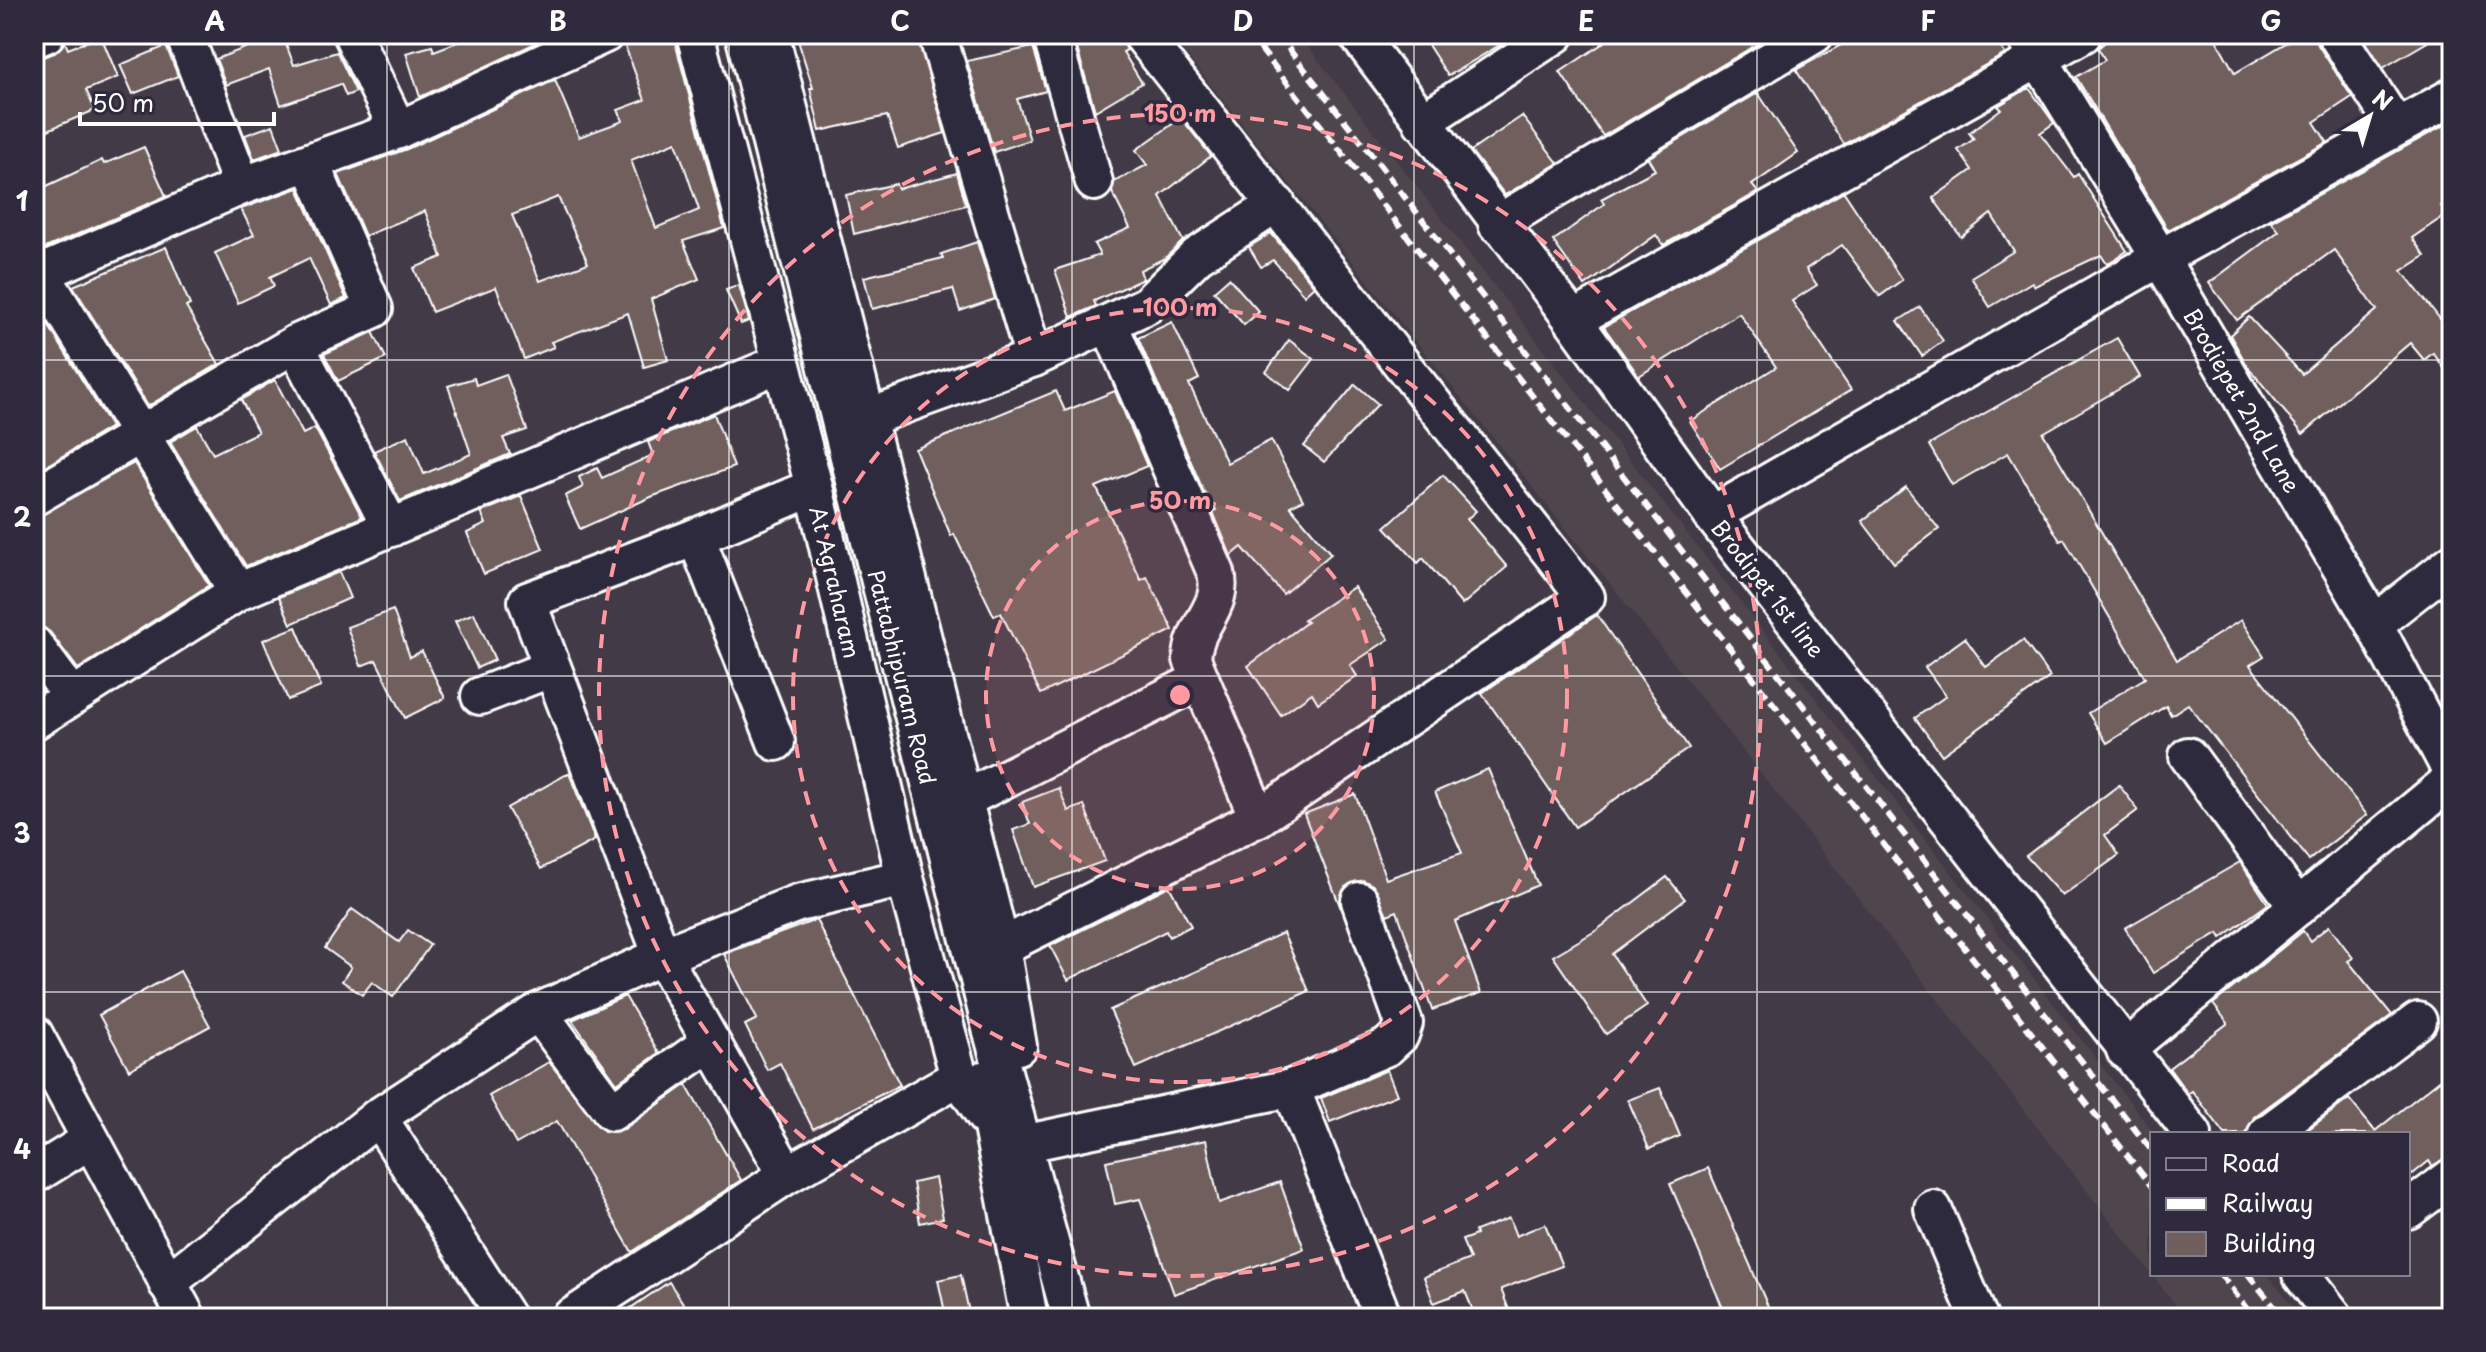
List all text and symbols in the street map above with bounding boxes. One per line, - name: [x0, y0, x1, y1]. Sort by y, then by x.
- text: A: [205, 1, 225, 40]
- text: B: [549, 1, 567, 40]
- text: C: [890, 1, 910, 40]
- text: D: [1233, 1, 1253, 40]
- text: E: [1578, 1, 1594, 40]
- text: F: [1920, 1, 1936, 40]
- text: G: [2260, 1, 2282, 40]
- scale bar: [80, 76, 274, 126]
- north arrow: [2330, 76, 2410, 156]
- text: N: [2366, 81, 2400, 117]
- text: 50 m: [92, 84, 154, 120]
- text: 150 m: [1144, 94, 1216, 130]
- text: 1: [16, 181, 28, 220]
- text: 100 m: [1143, 288, 1217, 324]
- street label: Brodiepet 2nd Lane: [2177, 301, 2309, 499]
- text: 50 m: [1149, 481, 1211, 517]
- text: 2: [13, 497, 31, 536]
- street label: At Agraharam: [802, 503, 870, 661]
- street label: Brodipet 1st line: [1704, 512, 1834, 664]
- street label: Pattabhipuram Road: [860, 566, 946, 788]
- centre of rings: [1166, 681, 1194, 709]
- text: 3: [13, 813, 31, 852]
- text: 4: [13, 1129, 31, 1168]
- legend: [2150, 1132, 2410, 1276]
- text: Road: [2222, 1144, 2280, 1180]
- text: Railway: [2222, 1184, 2313, 1220]
- text: Building: [2222, 1224, 2316, 1260]

